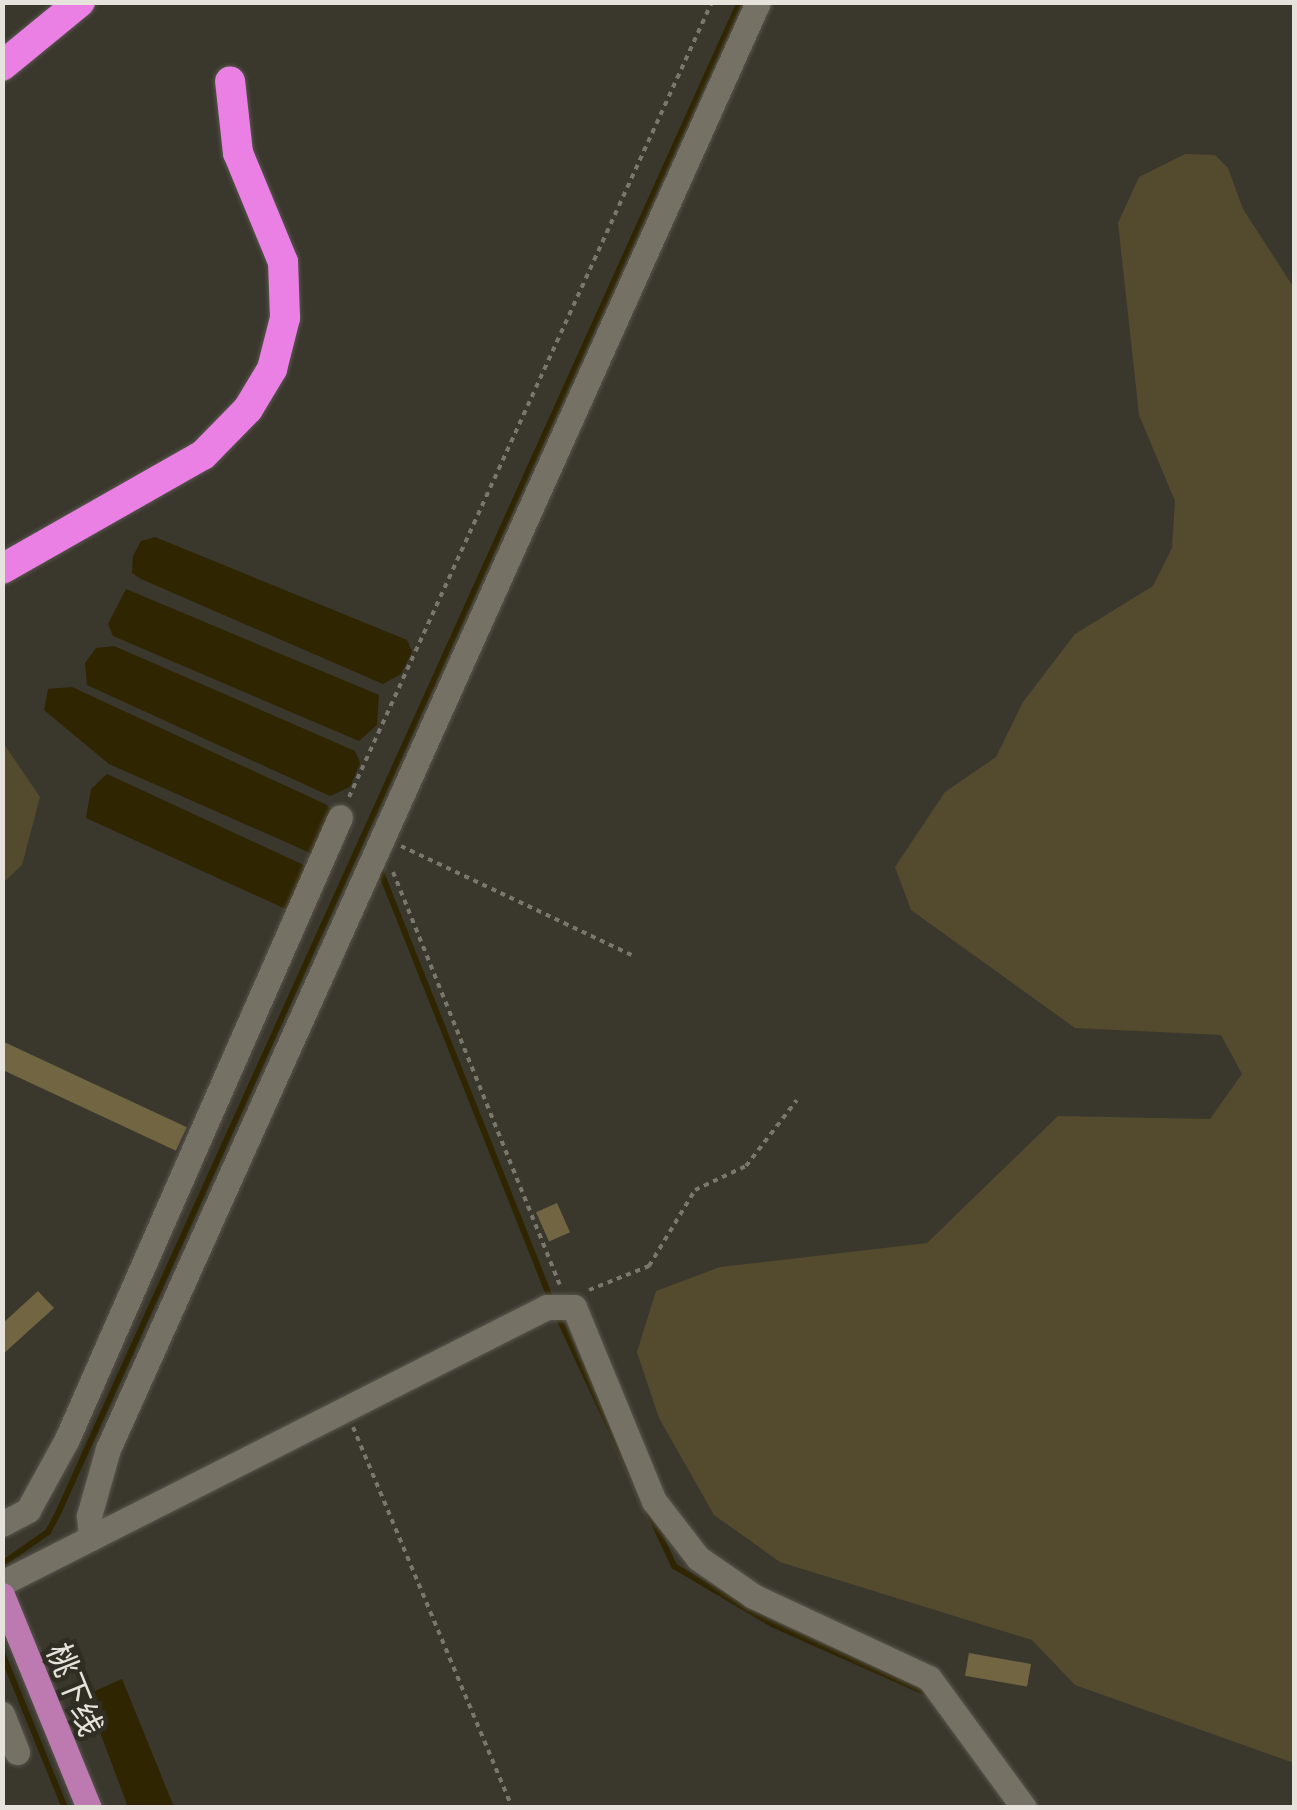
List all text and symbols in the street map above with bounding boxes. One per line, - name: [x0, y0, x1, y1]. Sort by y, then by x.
- street label: 桃下线: [40, 1637, 112, 1741]

